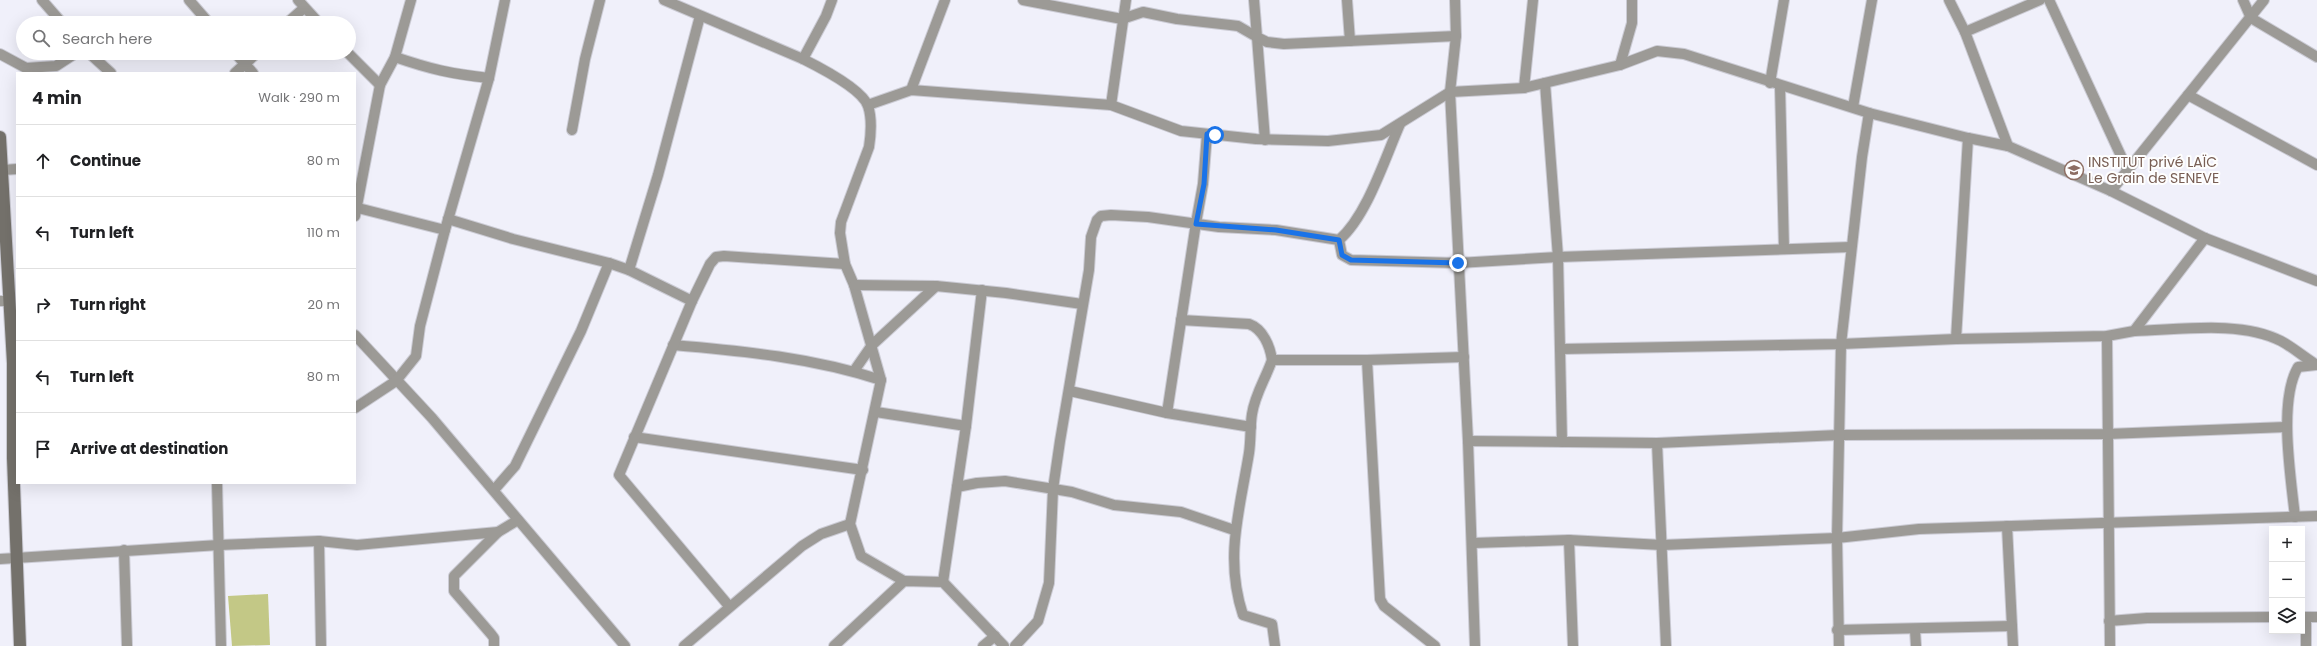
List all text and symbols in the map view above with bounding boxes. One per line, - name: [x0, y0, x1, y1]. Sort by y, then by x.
- search box: [16, 16, 356, 60]
- icon: search: [30, 27, 52, 49]
- text: Search here: [62, 28, 152, 49]
- text: 4 min: [32, 86, 82, 110]
- text: Walk · 290 m: [258, 88, 340, 107]
- route start: [1206, 126, 1224, 144]
- icon: ahead: [32, 150, 54, 172]
- text: Continue: [70, 150, 141, 171]
- text: 80 m: [307, 151, 340, 170]
- place label: INSTITUT privé LAÏC Le Grain de SENEVE: [2088, 152, 2219, 188]
- school or university icon: INSTITUT privé LAÏC Le Grain de SENEVE: [2063, 159, 2085, 181]
- icon: left: [32, 222, 54, 244]
- text: Turn left: [70, 222, 134, 243]
- text: 110 m: [307, 223, 340, 242]
- route end: [1449, 254, 1467, 272]
- icon: right: [32, 294, 54, 316]
- text: Turn right: [70, 294, 146, 315]
- text: 20 m: [307, 295, 340, 314]
- icon: left: [32, 366, 54, 388]
- text: Turn left: [70, 366, 134, 387]
- text: 80 m: [307, 367, 340, 386]
- icon: arrive: [32, 438, 54, 460]
- text: Arrive at destination: [70, 438, 228, 459]
- map controls: [2269, 526, 2305, 634]
- button: +: [2269, 526, 2305, 562]
- button: −: [2269, 562, 2305, 598]
- button: layers: [2269, 598, 2305, 634]

